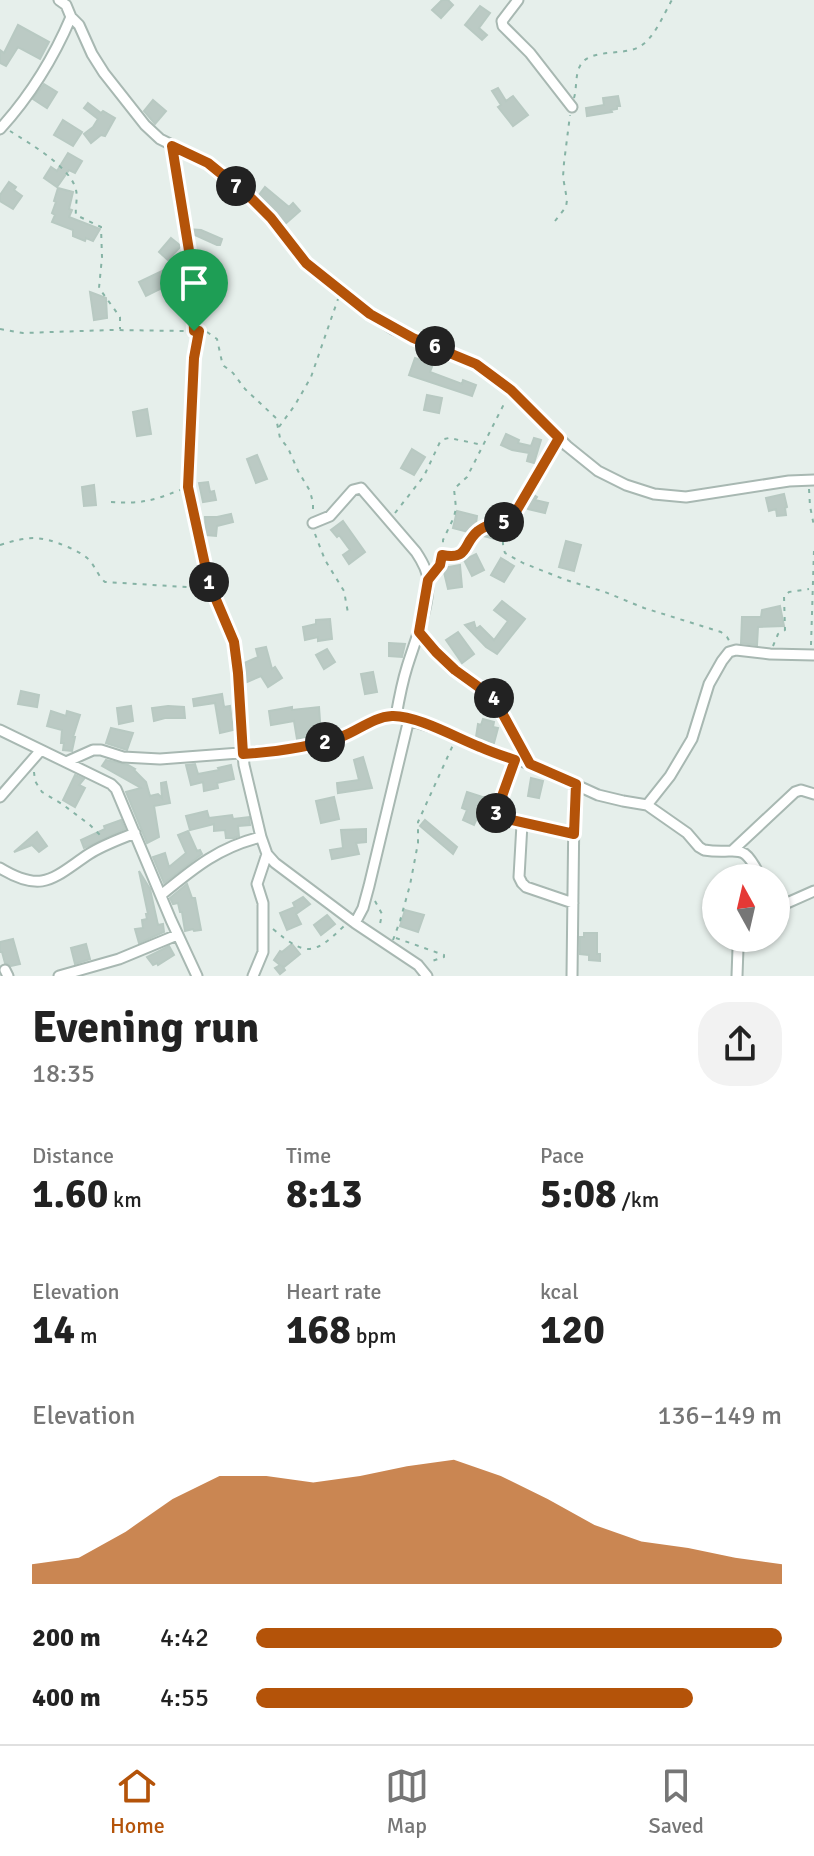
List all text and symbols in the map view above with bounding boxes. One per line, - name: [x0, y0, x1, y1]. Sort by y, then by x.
- pin: 7: [216, 166, 256, 206]
- text: 7: [230, 172, 242, 199]
- pin: [160, 249, 228, 331]
- icon: arrive: [172, 261, 216, 305]
- pin: 6: [415, 326, 455, 366]
- text: 6: [429, 332, 441, 359]
- pin: 5: [484, 502, 524, 542]
- text: 5: [498, 508, 510, 535]
- pin: 1: [189, 562, 229, 602]
- text: 1: [203, 568, 215, 595]
- pin: 4: [474, 678, 514, 718]
- text: 4: [488, 684, 500, 711]
- pin: 2: [305, 722, 345, 762]
- text: 2: [319, 728, 331, 755]
- pin: 3: [476, 793, 516, 833]
- text: 3: [490, 799, 502, 826]
- north arrow: [702, 864, 790, 952]
- map controls: [702, 864, 790, 952]
- text: Evening run: [32, 1001, 259, 1055]
- button: share: [698, 1002, 782, 1086]
- text: 18:35: [32, 1058, 95, 1090]
- text: Distance: [32, 1142, 114, 1169]
- text: Time: [286, 1142, 331, 1169]
- text: Pace: [540, 1142, 584, 1169]
- text: 1.60: [32, 1169, 108, 1219]
- text: 8:13: [286, 1169, 363, 1219]
- text: 5:08: [540, 1169, 617, 1219]
- text: km: [108, 1186, 142, 1213]
- text: /km: [617, 1186, 659, 1213]
- text: Elevation: [32, 1278, 120, 1305]
- text: Heart rate: [286, 1278, 381, 1305]
- text: kcal: [540, 1278, 579, 1305]
- text: 14: [32, 1305, 75, 1355]
- text: 168: [286, 1305, 351, 1355]
- text: 120: [540, 1305, 605, 1355]
- text: m: [75, 1322, 98, 1349]
- text: bpm: [351, 1322, 396, 1349]
- text: Elevation: [32, 1400, 136, 1432]
- text: 136–149 m: [658, 1400, 782, 1432]
- text: 200 m: [32, 1622, 101, 1654]
- text: 4:42: [160, 1622, 209, 1654]
- text: 400 m: [32, 1682, 101, 1714]
- text: 4:55: [160, 1682, 209, 1714]
- tab: Home: [110, 1764, 165, 1839]
- tab: Map: [385, 1764, 429, 1839]
- tab: Saved: [649, 1764, 704, 1839]

